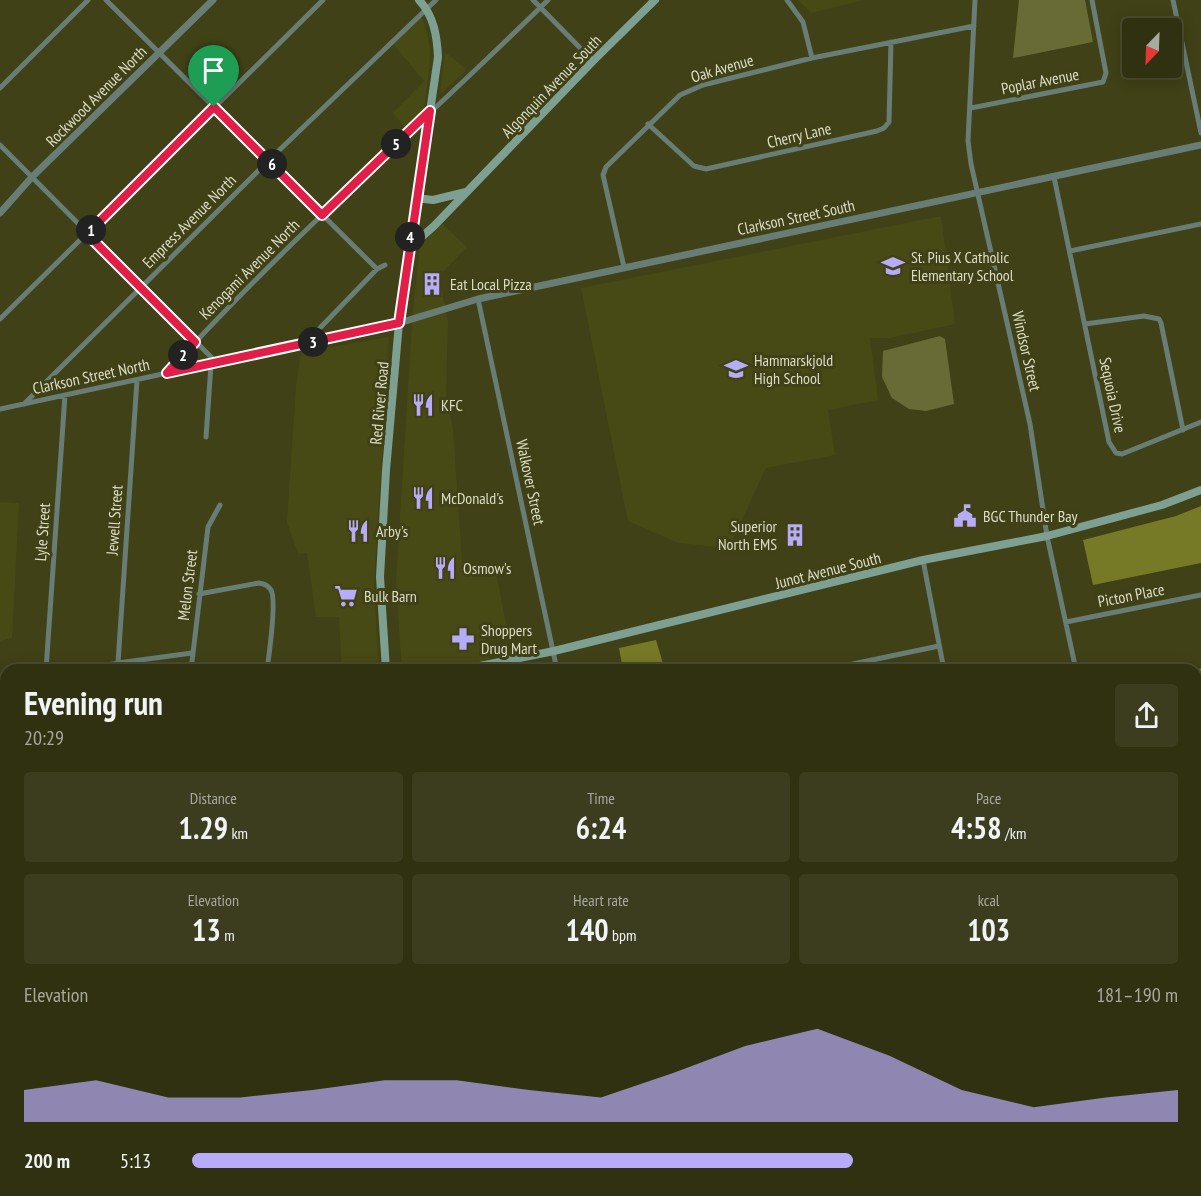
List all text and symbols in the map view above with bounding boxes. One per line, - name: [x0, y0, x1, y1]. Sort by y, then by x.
- north arrow: [1122, 18, 1182, 78]
- map controls: [1122, 18, 1182, 78]
- street label: Algonquin Avenue South: [497, 30, 605, 142]
- street label: Rockwood Avenue North: [41, 41, 151, 151]
- pin: [188, 45, 239, 107]
- street label: Oak Avenue: [688, 50, 756, 86]
- icon: arrive: [197, 54, 230, 87]
- street label: Poplar Avenue: [1000, 64, 1080, 98]
- street label: Cherry Lane: [765, 118, 833, 152]
- pin: 5: [381, 129, 411, 159]
- text: 5: [392, 134, 400, 154]
- pin: 6: [257, 149, 287, 179]
- text: 6: [268, 154, 276, 174]
- street label: Empress Avenue North: [138, 170, 240, 272]
- street label: Clarkson Street South: [735, 195, 857, 239]
- pin: 1: [76, 215, 106, 245]
- street label: Kenogami Avenue North: [195, 215, 303, 323]
- text: 1: [87, 220, 95, 240]
- pin: 4: [395, 222, 425, 252]
- text: 4: [406, 227, 414, 247]
- place label: St. Pius X Catholic Elementary School: [911, 247, 1014, 285]
- school or university icon: St. Pius X Catholic Elementary School: [880, 253, 906, 279]
- building icon: Eat Local Pizza: [419, 271, 445, 297]
- place label: Eat Local Pizza: [450, 274, 532, 294]
- street label: Windsor Street: [1008, 309, 1046, 393]
- pin: 3: [298, 327, 328, 357]
- text: 3: [309, 332, 317, 352]
- pin: 2: [168, 340, 198, 370]
- text: 2: [179, 345, 187, 365]
- place label: Hammarskjold High School: [754, 350, 833, 388]
- street label: Clarkson Street North: [31, 354, 151, 398]
- school or university icon: Hammarskjold High School: [723, 356, 749, 382]
- street label: Sequoia Drive: [1095, 356, 1131, 434]
- street label: Red River Road: [365, 361, 393, 445]
- restaurant icon: KFC: [410, 392, 436, 418]
- place label: KFC: [441, 395, 463, 415]
- street label: Walkover Street: [512, 437, 550, 527]
- street label: Jewell Street: [102, 484, 126, 557]
- restaurant icon: McDonald's: [410, 485, 436, 511]
- place label: McDonald's: [441, 488, 504, 508]
- street label: Lyle Street: [30, 502, 54, 562]
- public building icon: BGC Thunder Bay: [952, 503, 978, 529]
- place label: BGC Thunder Bay: [983, 506, 1078, 526]
- place label: Superior North EMS: [718, 516, 778, 554]
- restaurant icon: Arby's: [345, 518, 371, 544]
- place label: Arby's: [376, 521, 408, 541]
- building icon: Superior North EMS: [782, 522, 808, 548]
- street label: Junot Avenue South: [772, 547, 883, 593]
- street label: Melon Street: [173, 548, 201, 621]
- restaurant icon: Osmow's: [432, 555, 458, 581]
- place label: Osmow's: [463, 558, 511, 578]
- street label: Picton Place: [1096, 579, 1166, 611]
- supermarket icon: Bulk Barn: [333, 583, 359, 609]
- place label: Bulk Barn: [364, 586, 417, 606]
- place label: Shoppers Drug Mart: [481, 620, 537, 658]
- pharmacy icon: Shoppers Drug Mart: [450, 626, 476, 652]
- text: Evening run: [24, 681, 163, 724]
- button: share: [1115, 684, 1178, 747]
- text: 20:29: [24, 725, 64, 751]
- text: Distance: [190, 788, 237, 808]
- text: Time: [587, 788, 615, 808]
- text: Pace: [976, 788, 1001, 808]
- text: 1.29: [179, 808, 228, 847]
- text: 6:24: [576, 808, 626, 847]
- text: 4:58: [951, 808, 1002, 847]
- text: km: [228, 823, 248, 843]
- text: /km: [1002, 823, 1026, 843]
- text: Elevation: [188, 890, 239, 910]
- text: Heart rate: [573, 890, 629, 910]
- text: kcal: [978, 890, 1000, 910]
- text: 13: [192, 910, 221, 949]
- text: 140: [566, 910, 609, 949]
- text: 103: [967, 910, 1010, 949]
- text: m: [221, 925, 235, 945]
- text: bpm: [609, 925, 636, 945]
- text: Elevation: [24, 982, 88, 1008]
- text: 181–190 m: [1096, 982, 1178, 1008]
- text: 200 m: [24, 1148, 70, 1174]
- text: 5:13: [120, 1148, 151, 1174]

